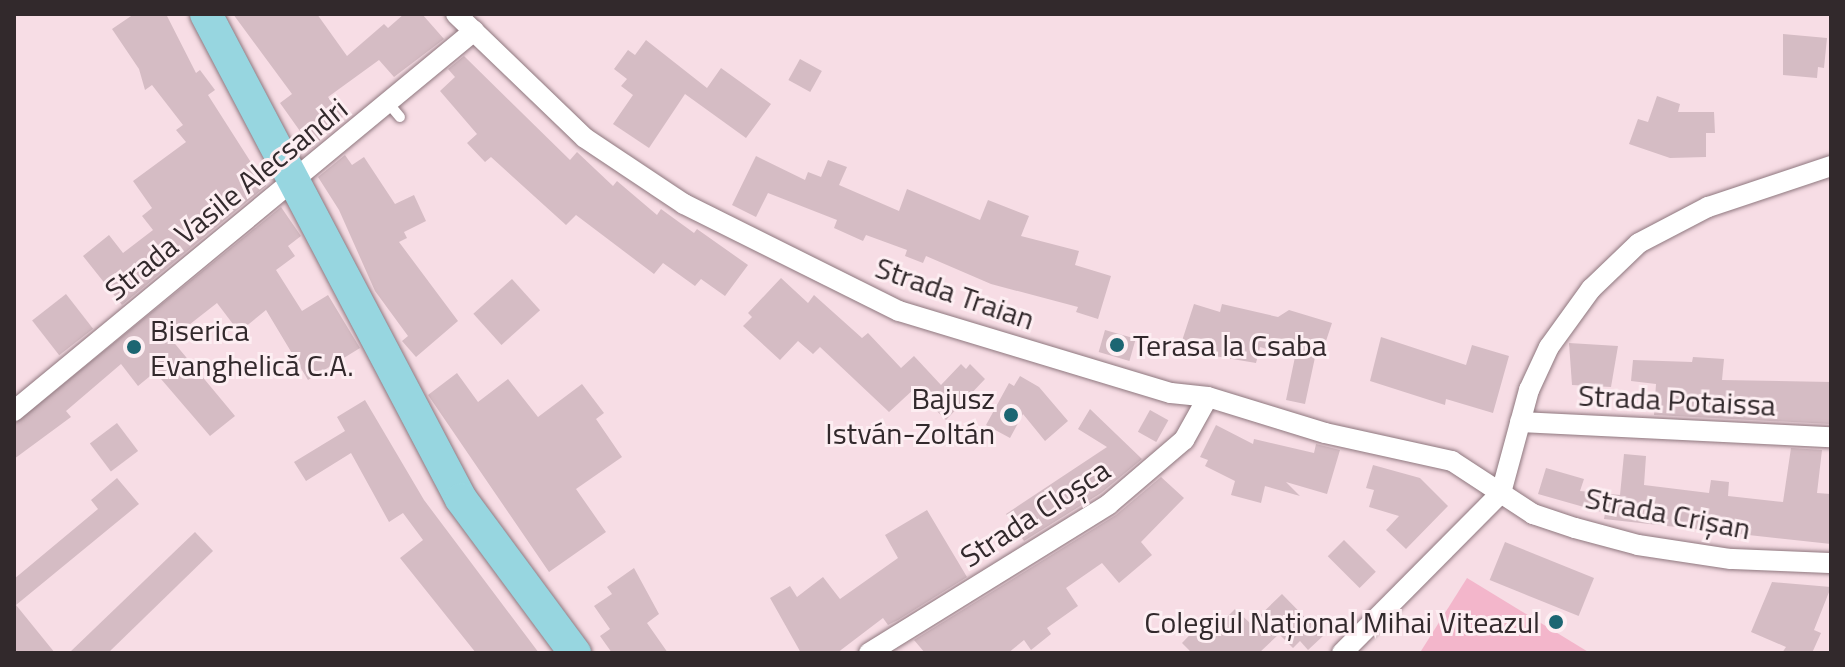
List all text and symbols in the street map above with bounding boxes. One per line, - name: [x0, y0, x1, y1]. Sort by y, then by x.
- street label: Strada Vasile Alecsandri: [98, 90, 354, 308]
- street label: Strada Traian: [871, 249, 1039, 337]
- place label: Biserica Evanghelică C.A.: [150, 312, 354, 382]
- place label: Terasa la Csaba: [1133, 327, 1327, 363]
- marker: Terasa la Csaba: [1108, 336, 1126, 354]
- marker: Biserica Evanghelică C.A.: [125, 338, 143, 356]
- street label: Strada Potaissa: [1577, 377, 1777, 423]
- place label: Bajusz István-Zoltán: [825, 380, 995, 450]
- marker: Bajusz István-Zoltán: [1002, 406, 1020, 424]
- street label: Strada Cloșca: [954, 451, 1116, 575]
- street label: Strada Crișan: [1582, 479, 1754, 547]
- place label: Colegiul Național Mihai Viteazul: [1144, 604, 1540, 640]
- marker: Colegiul Național Mihai Viteazul: [1547, 613, 1565, 631]

